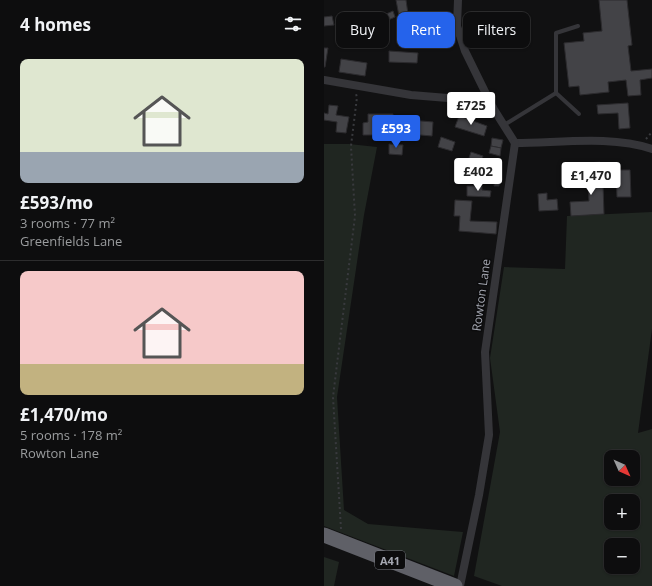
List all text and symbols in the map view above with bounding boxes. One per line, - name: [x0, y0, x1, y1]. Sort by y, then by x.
- chip: Buy: [336, 12, 389, 48]
- chip: Rent: [397, 12, 455, 48]
- chip: Filters: [463, 12, 530, 48]
- text: 4 homes: [20, 13, 91, 36]
- icon: filters: [282, 13, 304, 35]
- icon: home: [126, 85, 198, 157]
- pin: £725: [447, 92, 495, 126]
- text: £725: [456, 96, 486, 114]
- pin: £593: [372, 115, 420, 149]
- text: £593: [381, 119, 411, 137]
- pin: £402: [454, 158, 502, 192]
- text: £402: [463, 162, 493, 180]
- pin: £1,470: [558, 162, 624, 196]
- text: £1,470: [571, 166, 611, 184]
- text: £593/mo: [20, 191, 93, 214]
- text: 3 rooms · 77 m²: [20, 214, 115, 232]
- text: Greenfields Lane: [20, 232, 122, 250]
- street label: Rowton Lane: [468, 257, 495, 332]
- icon: home: [126, 297, 198, 369]
- text: £1,470/mo: [20, 403, 108, 426]
- text: 5 rooms · 178 m²: [20, 426, 122, 444]
- text: Rowton Lane: [20, 444, 99, 462]
- north arrow: [604, 450, 640, 486]
- map controls: [604, 450, 640, 574]
- button: +: [604, 494, 640, 530]
- button: −: [604, 538, 640, 574]
- road number: A41: [375, 551, 405, 569]

